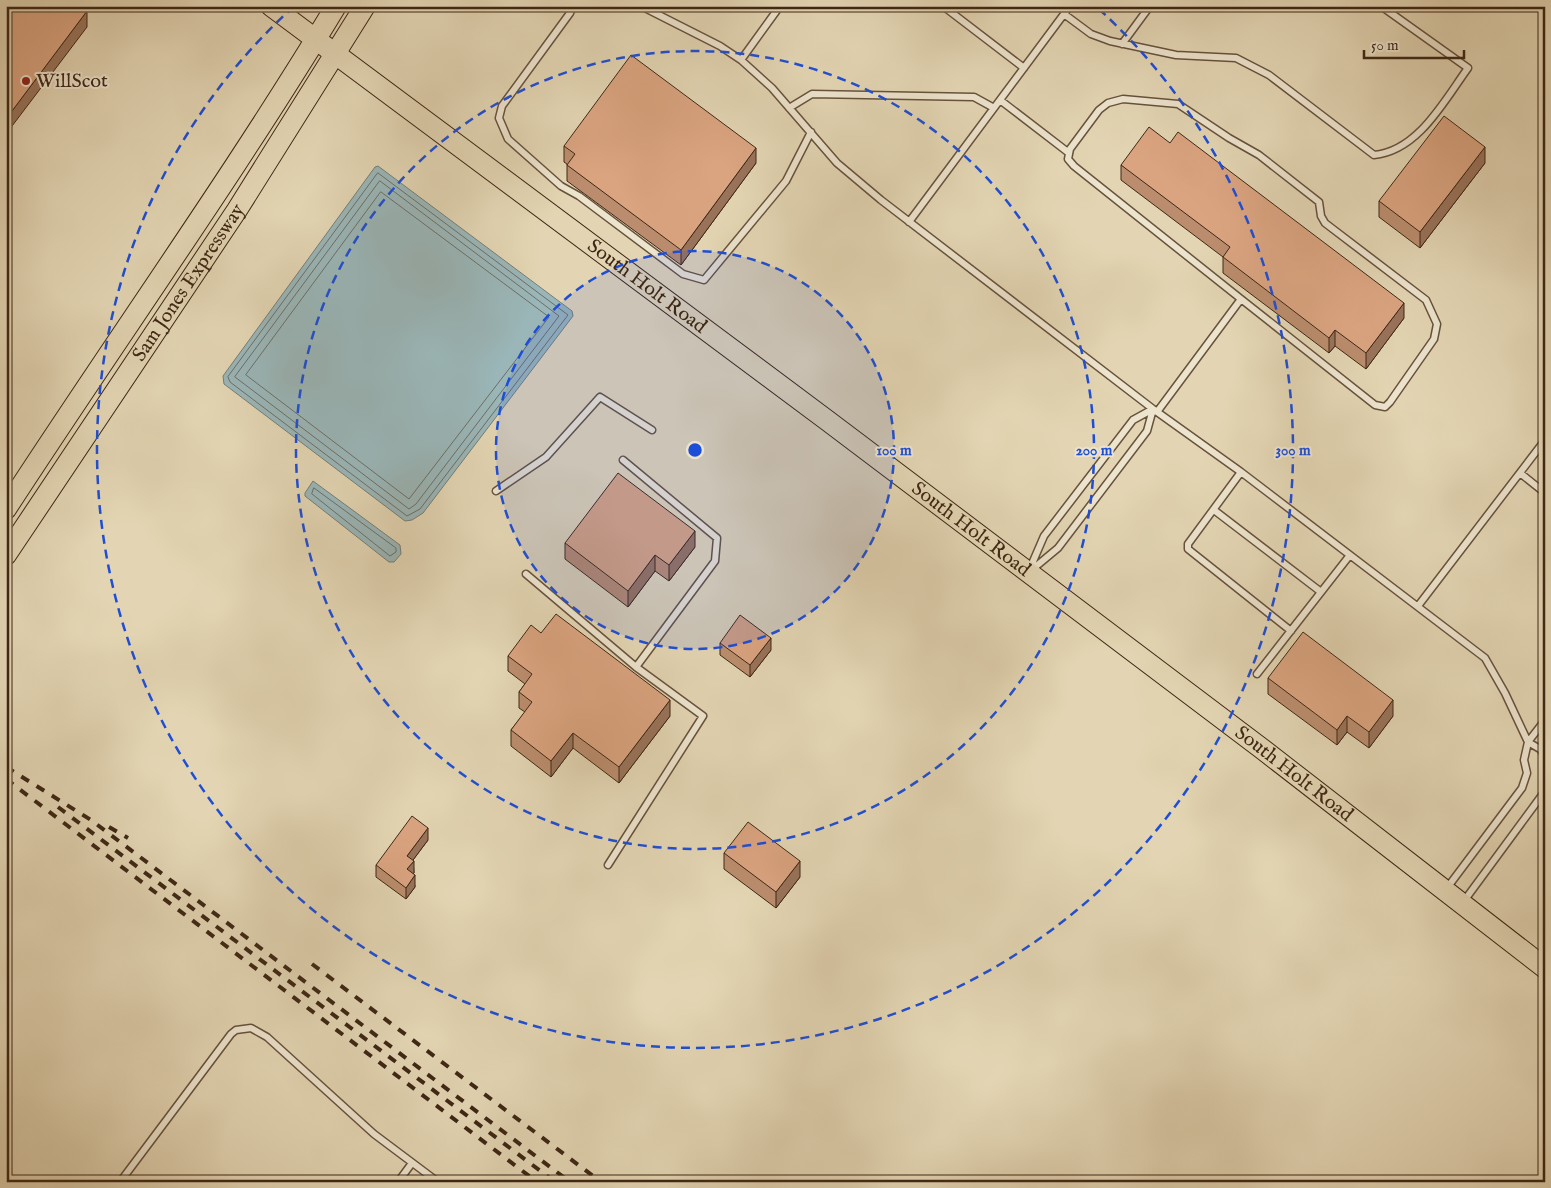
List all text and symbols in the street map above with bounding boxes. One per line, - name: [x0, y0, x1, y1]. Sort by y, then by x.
- scale bar: [1364, 28, 1464, 60]
- text: 50 m: [1371, 36, 1399, 55]
- place label: WillScot: [36, 69, 108, 94]
- marker: WillScot: [20, 75, 32, 87]
- street label: Sam Jones Expressway: [127, 199, 250, 366]
- street label: South Holt Road: [582, 234, 712, 339]
- centre of rings: [686, 441, 704, 459]
- text: 100 m: [876, 441, 912, 460]
- text: 200 m: [1076, 441, 1113, 460]
- text: 300 m: [1275, 441, 1311, 460]
- street label: South Holt Road: [907, 476, 1036, 582]
- street label: South Holt Road: [1230, 720, 1358, 827]

